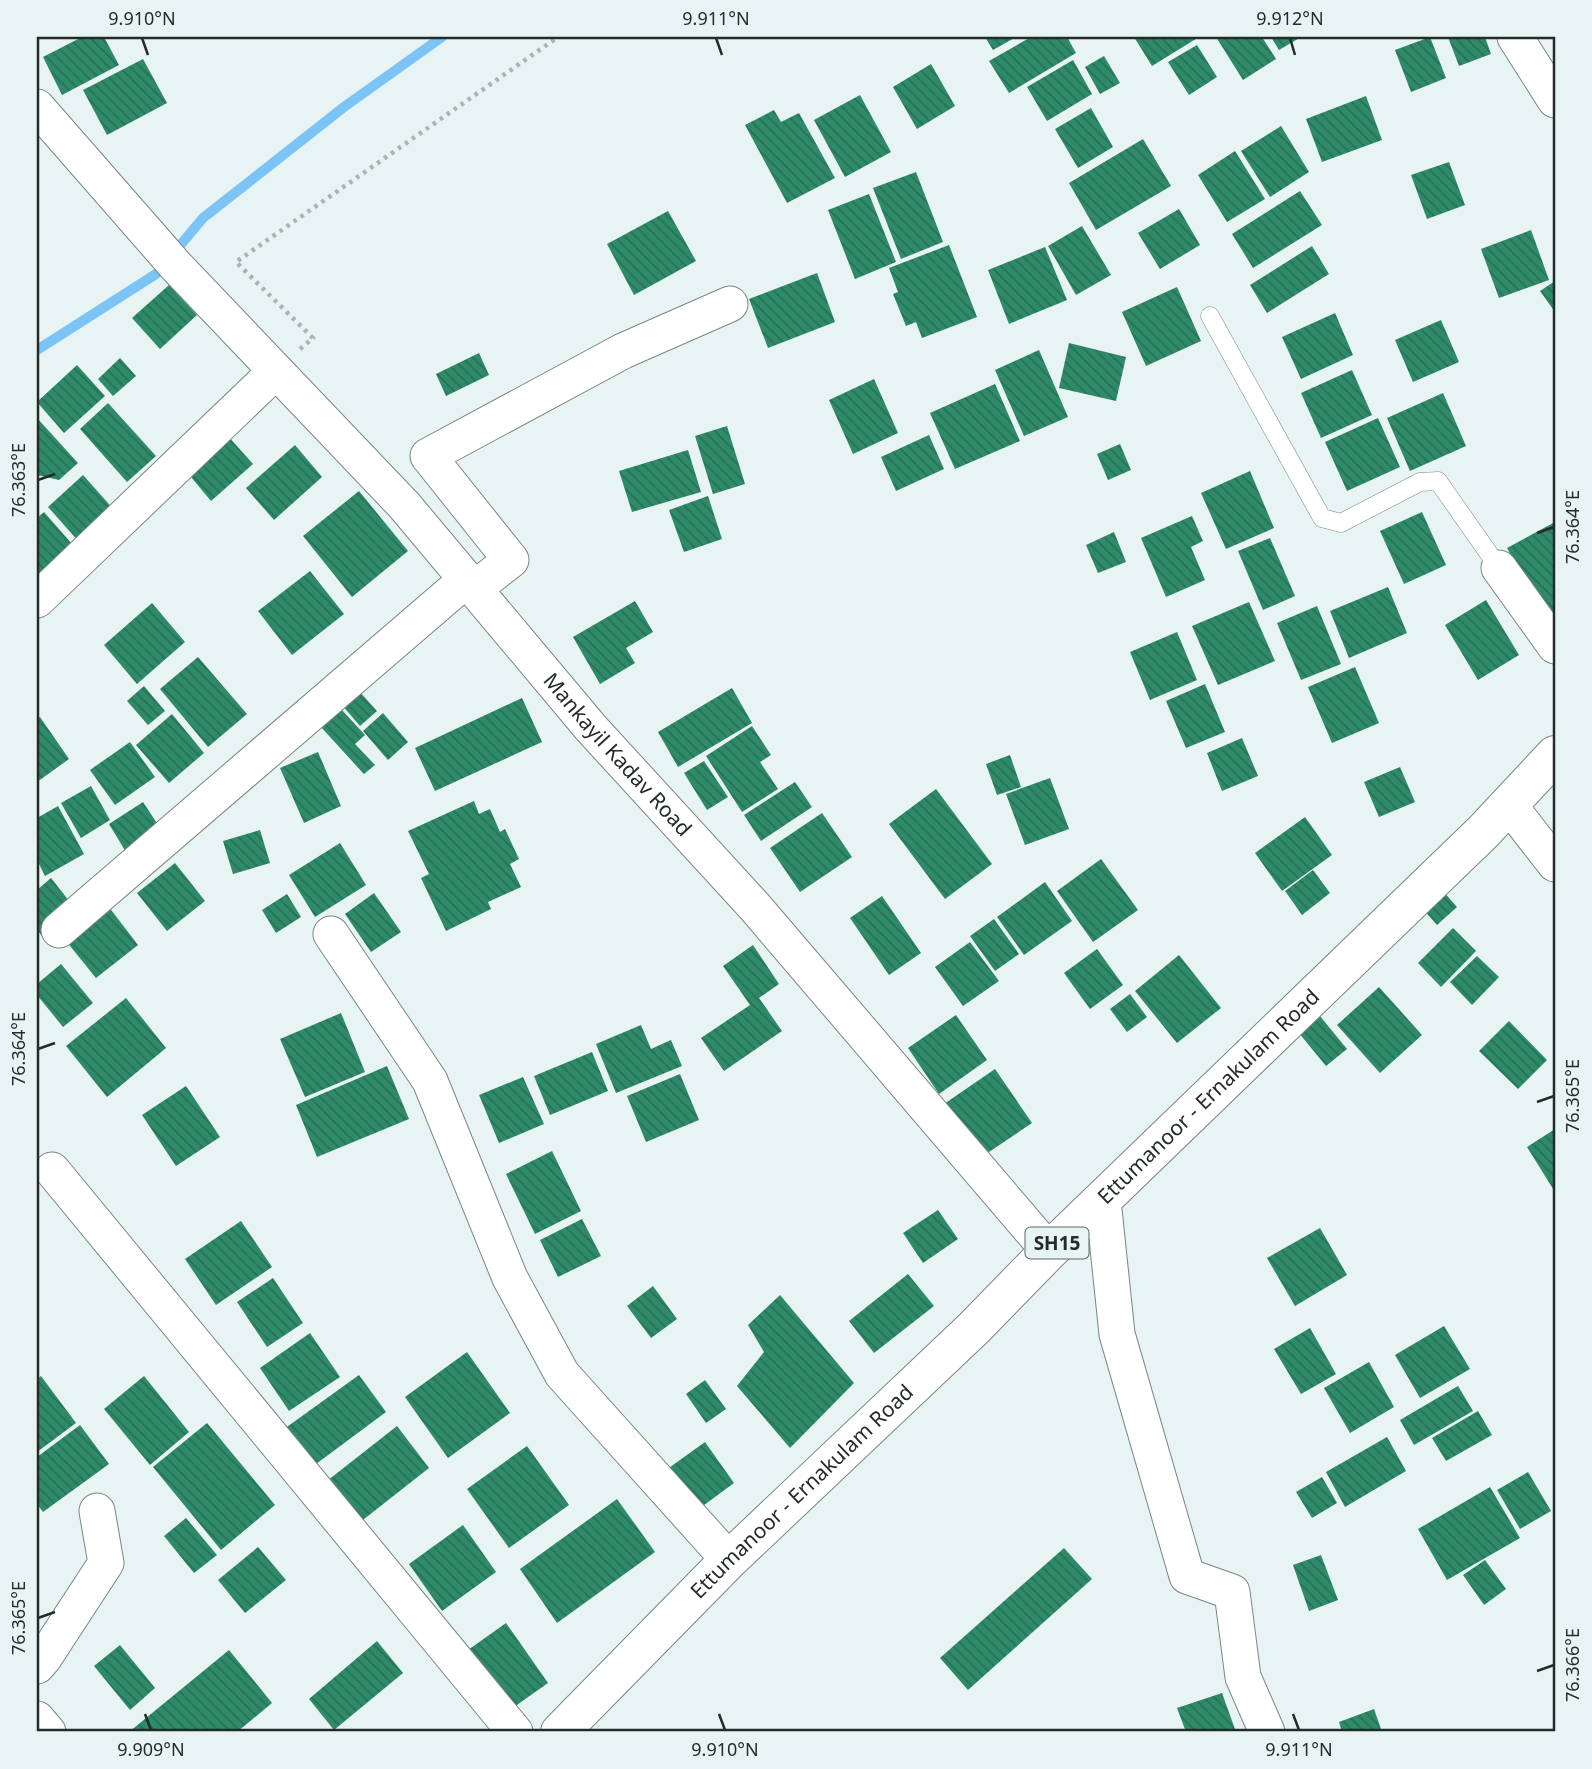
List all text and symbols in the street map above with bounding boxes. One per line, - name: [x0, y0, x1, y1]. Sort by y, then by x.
- text: 9.910°N: [108, 6, 176, 30]
- text: 9.911°N: [682, 6, 750, 30]
- text: 9.912°N: [1256, 6, 1324, 30]
- text: 76.363°E: [6, 443, 30, 517]
- text: 76.364°E: [1560, 490, 1584, 564]
- street label: Mankayil Kadav Road: [538, 667, 698, 842]
- street label: Ettumanoor - Ernakulam Road: [1091, 982, 1325, 1210]
- text: 76.364°E: [6, 1012, 30, 1086]
- text: 76.365°E: [1560, 1059, 1584, 1133]
- road number: SH15: [1026, 1228, 1088, 1259]
- street label: Ettumanoor - Ernakulam Road: [684, 1378, 919, 1604]
- text: 76.365°E: [6, 1581, 30, 1655]
- text: 76.366°E: [1560, 1628, 1584, 1702]
- text: 9.909°N: [117, 1737, 185, 1761]
- text: 9.910°N: [691, 1737, 759, 1761]
- text: 9.911°N: [1265, 1737, 1333, 1761]

